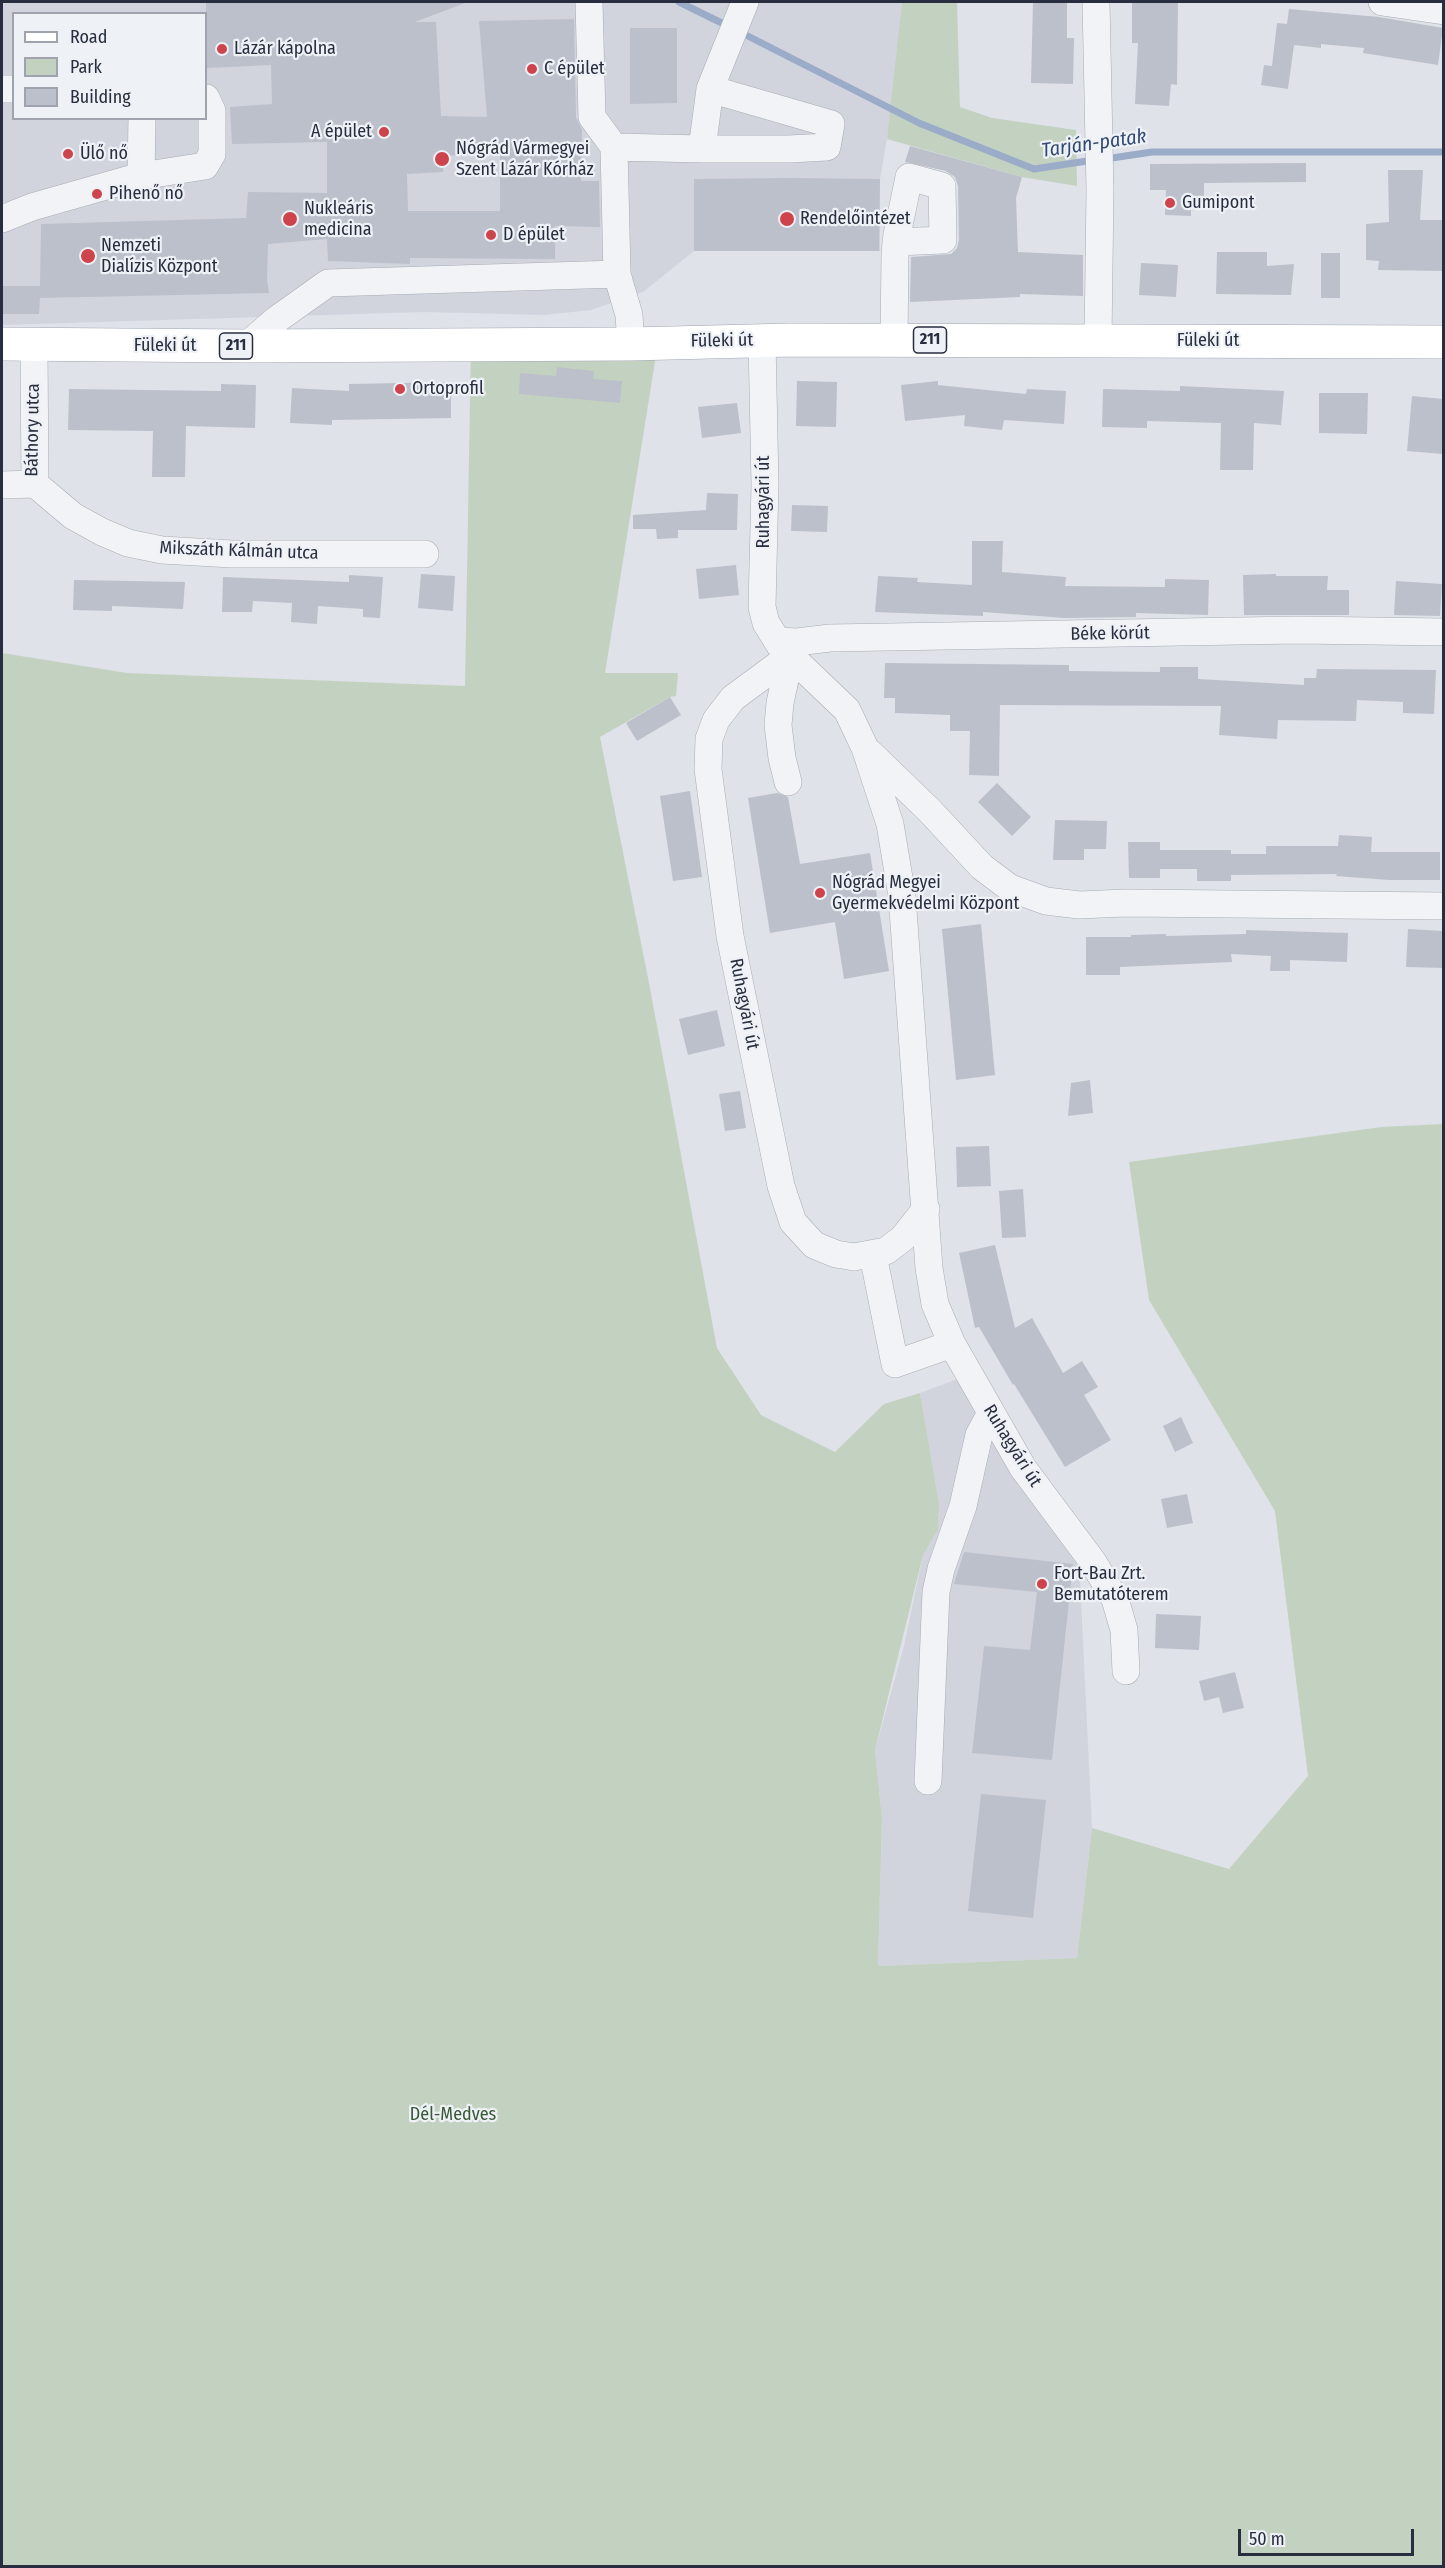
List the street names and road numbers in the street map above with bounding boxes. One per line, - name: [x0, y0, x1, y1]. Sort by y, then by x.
- road number: 211: [914, 327, 946, 353]
- street label: Füleki út: [690, 330, 754, 352]
- street label: Füleki út: [1177, 330, 1239, 352]
- road number: 211: [220, 333, 252, 359]
- street label: Füleki út: [134, 335, 196, 357]
- street label: Báthory utca: [21, 383, 45, 477]
- street label: Ruhagyári út: [753, 456, 775, 548]
- street label: Mikszáth Kálmán utca: [159, 537, 319, 565]
- street label: Béke körút: [1070, 623, 1150, 645]
- street label: Ruhagyári út: [725, 956, 763, 1052]
- street label: Ruhagyári út: [978, 1401, 1046, 1491]

